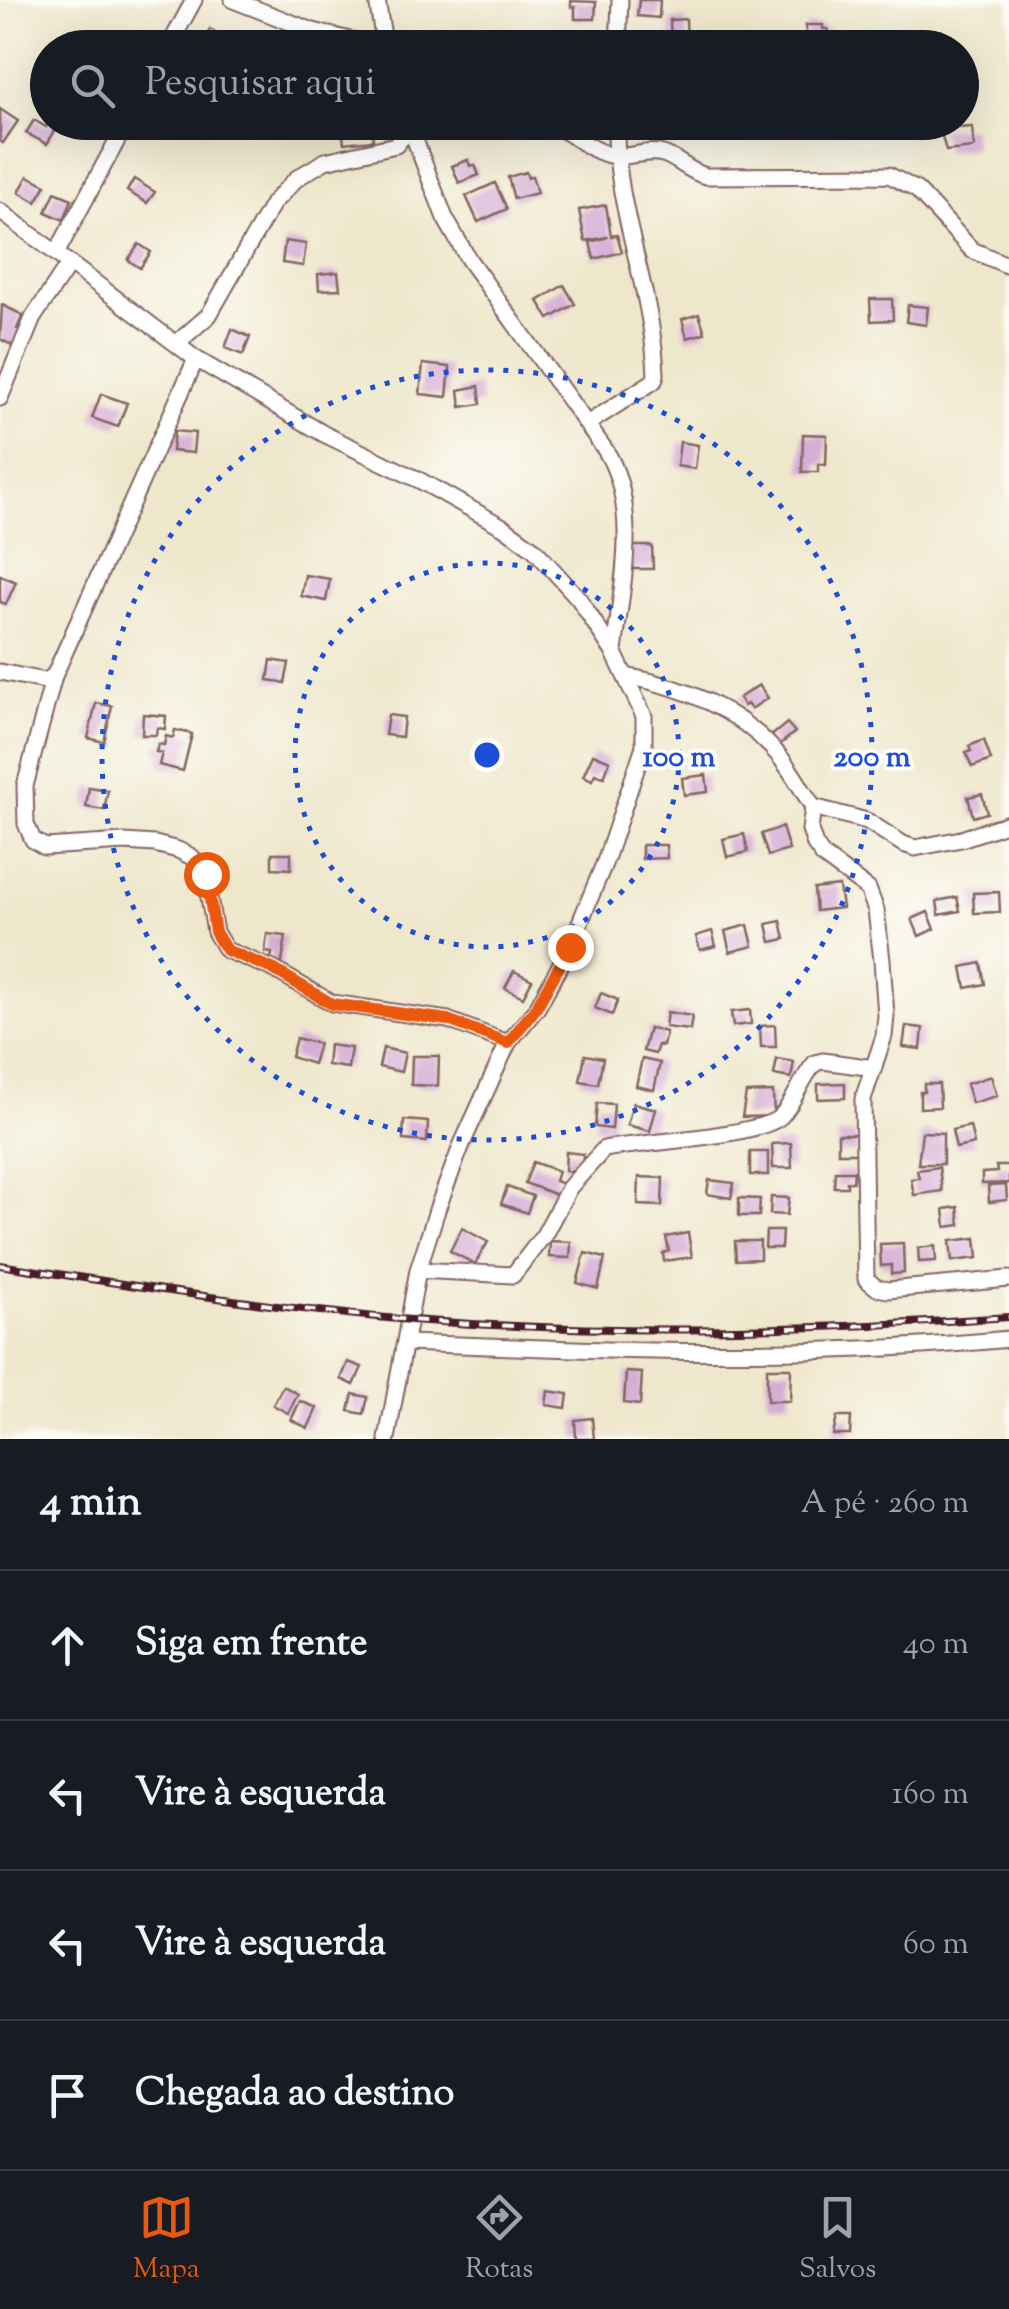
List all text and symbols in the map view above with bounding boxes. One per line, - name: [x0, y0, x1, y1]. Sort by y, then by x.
- search box: [30, 30, 979, 140]
- icon: search: [65, 58, 120, 113]
- text: Pesquisar aqui: [145, 58, 376, 112]
- centre of rings: [469, 737, 505, 773]
- text: 100 m: [643, 737, 716, 780]
- text: 200 m: [834, 737, 911, 780]
- route start: [184, 852, 230, 898]
- route end: [548, 925, 594, 971]
- text: 4 min: [40, 1474, 142, 1534]
- text: A pé · 260 m: [801, 1481, 969, 1527]
- icon: ahead: [40, 1618, 95, 1673]
- text: Siga em frente: [135, 1618, 368, 1672]
- text: 40 m: [903, 1622, 969, 1668]
- icon: left: [40, 1768, 95, 1823]
- text: Vire à esquerda: [135, 1768, 386, 1822]
- text: 160 m: [892, 1772, 969, 1818]
- icon: left: [40, 1918, 95, 1973]
- text: Vire à esquerda: [135, 1918, 386, 1972]
- text: 60 m: [903, 1922, 969, 1968]
- icon: arrive: [40, 2068, 95, 2123]
- text: Chegada ao destino: [135, 2068, 454, 2122]
- tab: Mapa: [133, 2190, 200, 2290]
- tab: Rotas: [465, 2190, 533, 2290]
- tab: Salvos: [799, 2190, 876, 2290]

